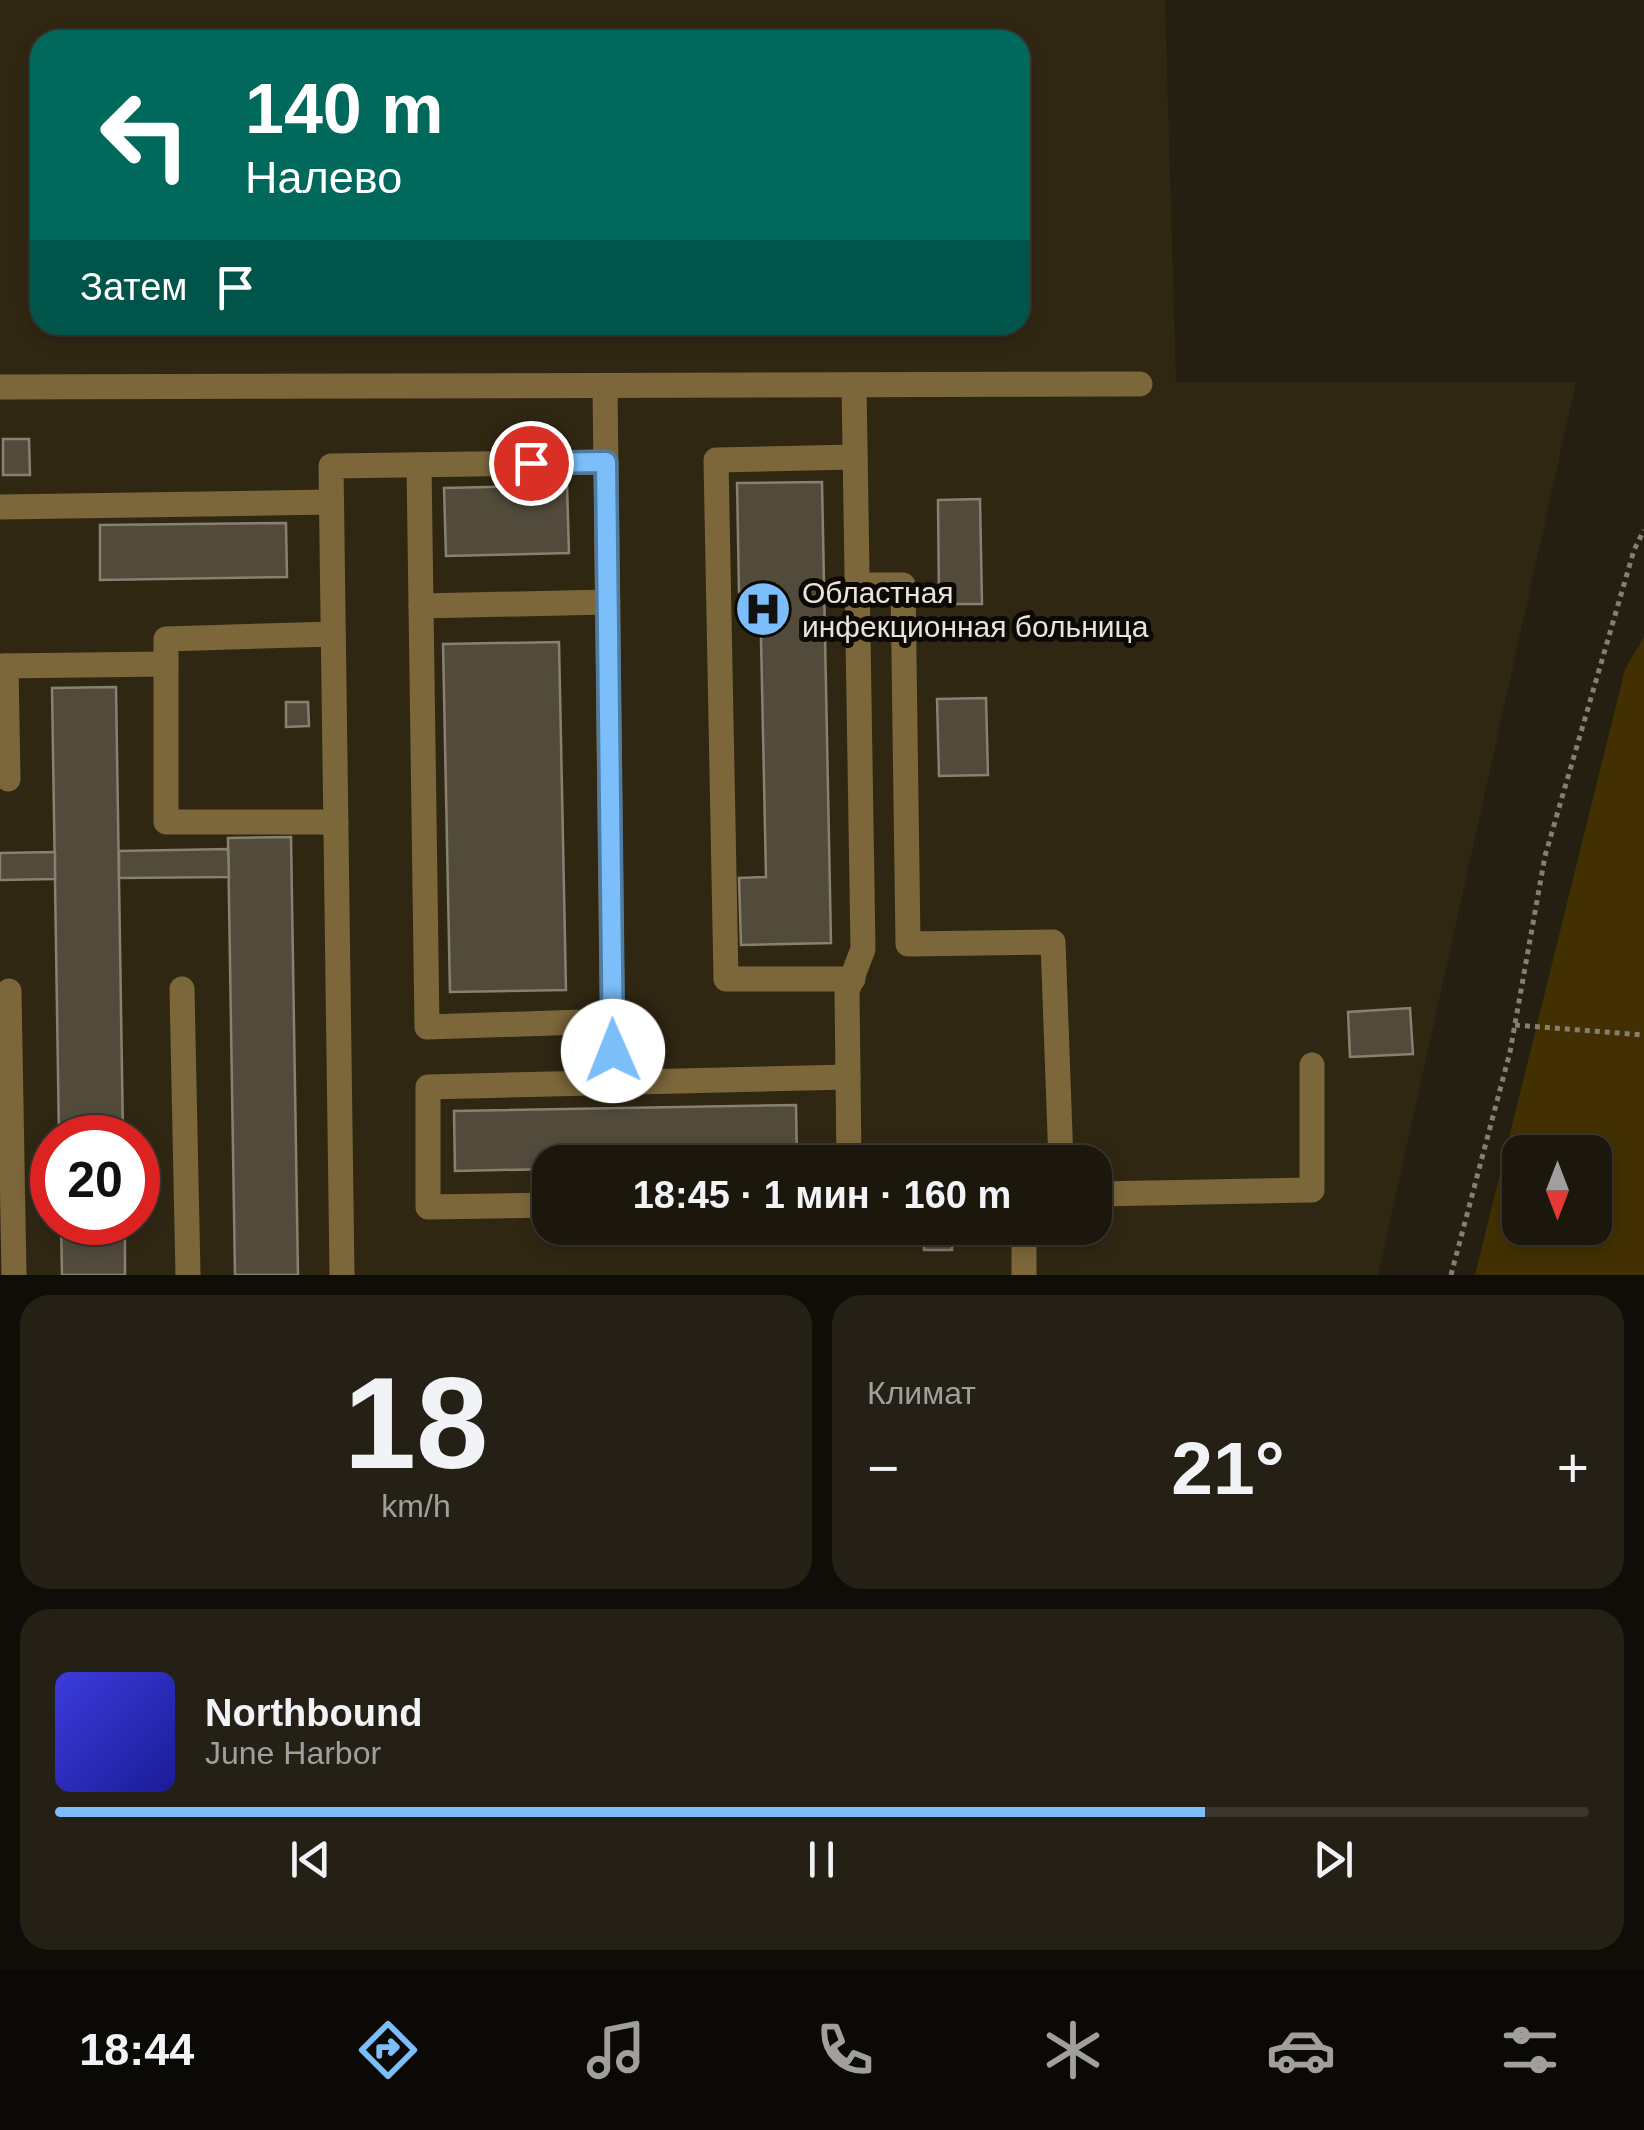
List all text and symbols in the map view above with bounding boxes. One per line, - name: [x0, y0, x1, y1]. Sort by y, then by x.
- icon: left: [80, 70, 210, 200]
- text: 140 m: [245, 70, 443, 148]
- text: Налево: [245, 152, 402, 203]
- icon: arrive: [208, 260, 263, 315]
- text: Затем: [80, 266, 188, 308]
- pin: [489, 421, 574, 506]
- icon: arrive: [504, 436, 559, 491]
- place label: Областная инфекционная больница: [802, 576, 1149, 643]
- hospital icon: Областная инфекционная больница: [733, 579, 793, 639]
- position arrow: [561, 999, 665, 1103]
- speed limit sign: 20: [30, 1115, 160, 1245]
- north arrow: [1502, 1135, 1612, 1245]
- map controls: [1502, 1135, 1612, 1245]
- text: 18:45 · 1 мин · 160 m: [633, 1174, 1011, 1216]
- text: 18: [344, 1350, 488, 1496]
- text: Климат: [867, 1375, 976, 1411]
- text: 21°: [1171, 1426, 1285, 1510]
- text: −: [867, 1437, 899, 1499]
- text: +: [1557, 1437, 1589, 1499]
- text: km/h: [381, 1488, 451, 1524]
- text: Northbound: [205, 1692, 422, 1734]
- text: June Harbor: [205, 1735, 381, 1771]
- icon: previous: [283, 1832, 338, 1887]
- icon: pause: [794, 1832, 849, 1887]
- icon: next: [1306, 1832, 1361, 1887]
- icon: directions: [353, 2015, 423, 2085]
- icon: music: [581, 2015, 651, 2085]
- icon: phone: [810, 2015, 880, 2085]
- icon: climate: [1038, 2015, 1108, 2085]
- icon: car: [1266, 2015, 1336, 2085]
- icon: filters: [1495, 2015, 1565, 2085]
- text: 18:44: [79, 2024, 194, 2075]

